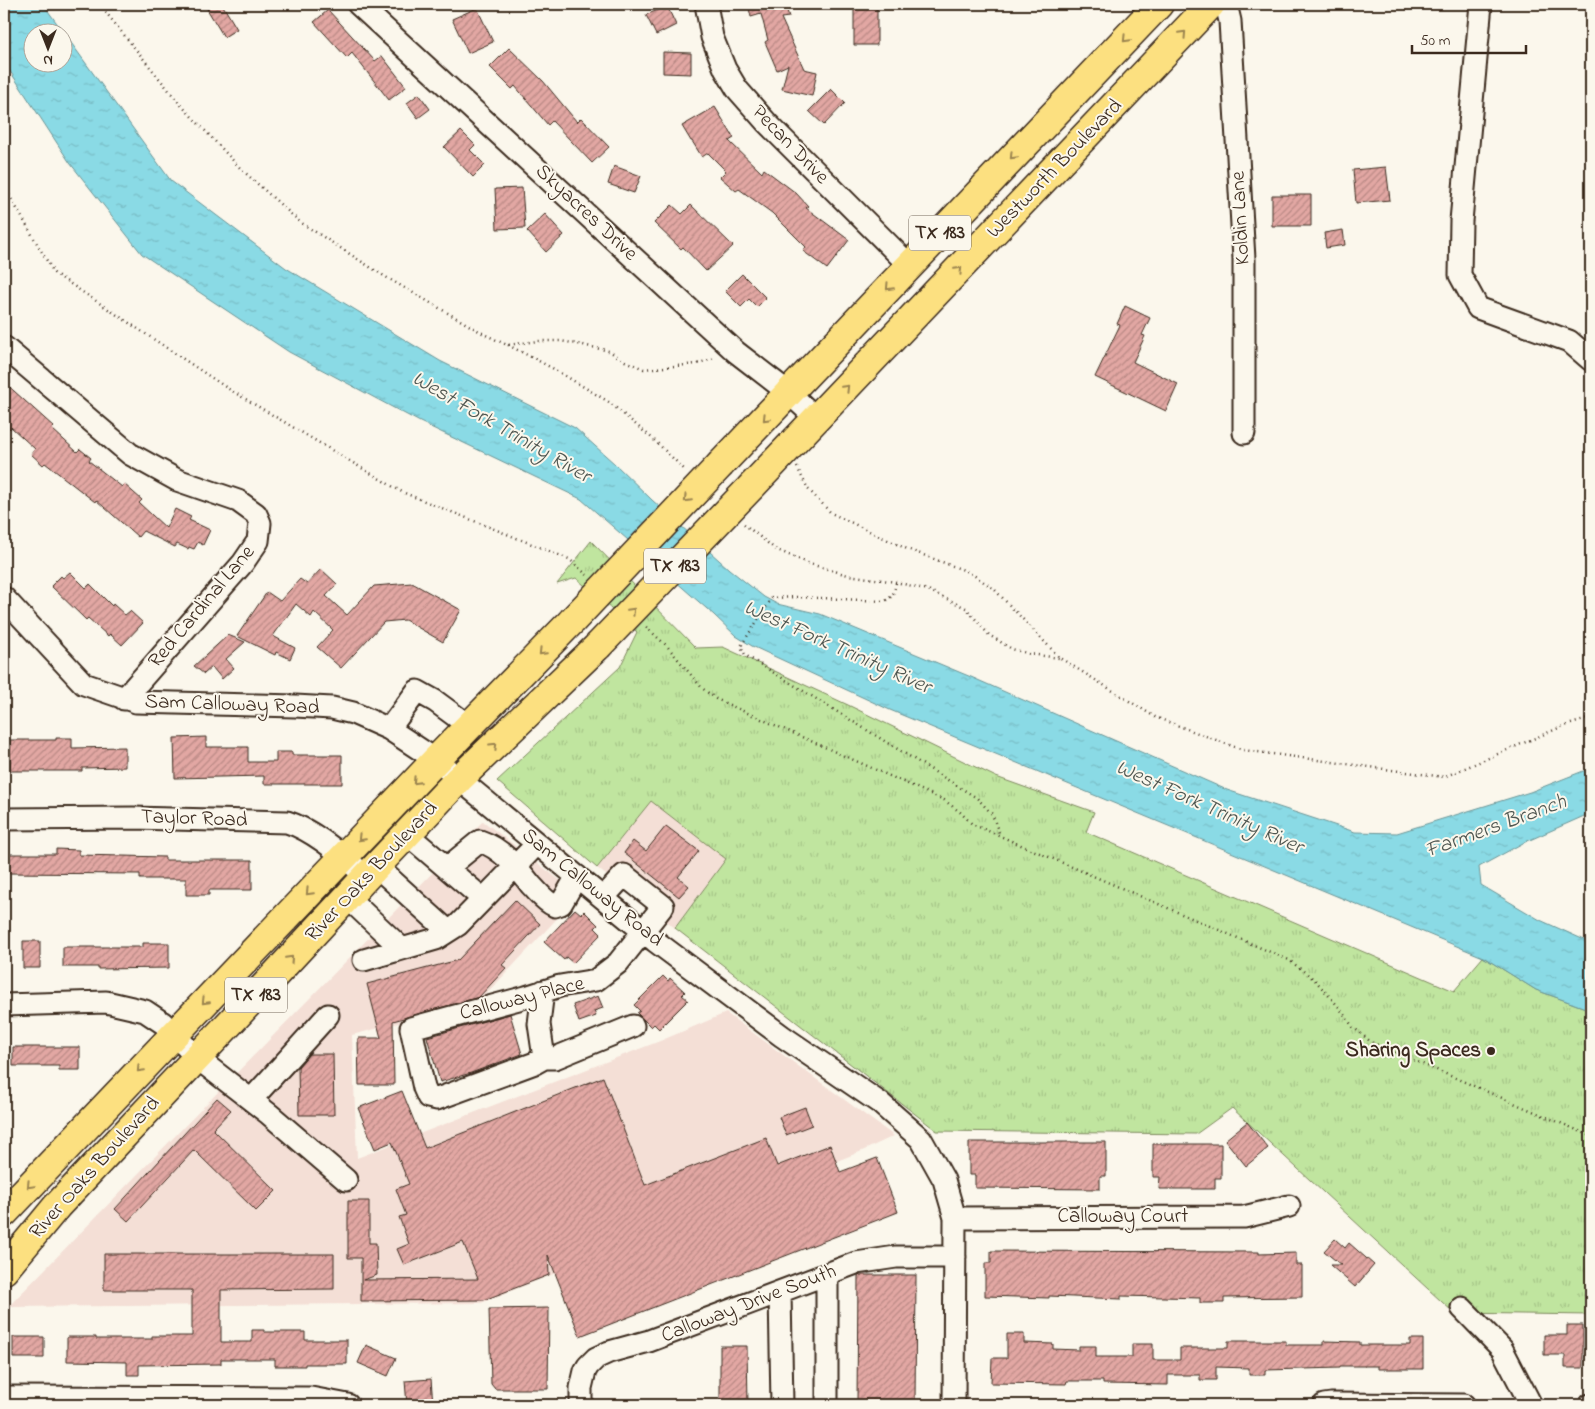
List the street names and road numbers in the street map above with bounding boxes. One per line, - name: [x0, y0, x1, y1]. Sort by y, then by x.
- street label: Westworth Boulevard: [980, 92, 1130, 246]
- street label: Pecan Drive: [744, 98, 836, 192]
- street label: Skyacres Drive: [527, 157, 644, 270]
- street label: Koldin Lane: [1224, 170, 1258, 266]
- road number: TX 183: [909, 216, 971, 250]
- street label: Red Cardinal Lane: [142, 539, 263, 675]
- road number: TX 183: [644, 548, 706, 584]
- street label: Sam Calloway Road: [144, 687, 320, 725]
- street label: River Oaks Boulevard: [299, 795, 446, 949]
- street label: Taylor Road: [140, 802, 248, 838]
- street label: Sam Calloway Road: [513, 821, 670, 956]
- street label: Calloway Place: [457, 969, 588, 1031]
- road number: TX 183: [225, 978, 287, 1012]
- street label: River Oaks Boulevard: [23, 1090, 168, 1246]
- street label: Calloway Court: [1058, 1202, 1188, 1234]
- street label: Calloway Drive South: [657, 1257, 842, 1353]

